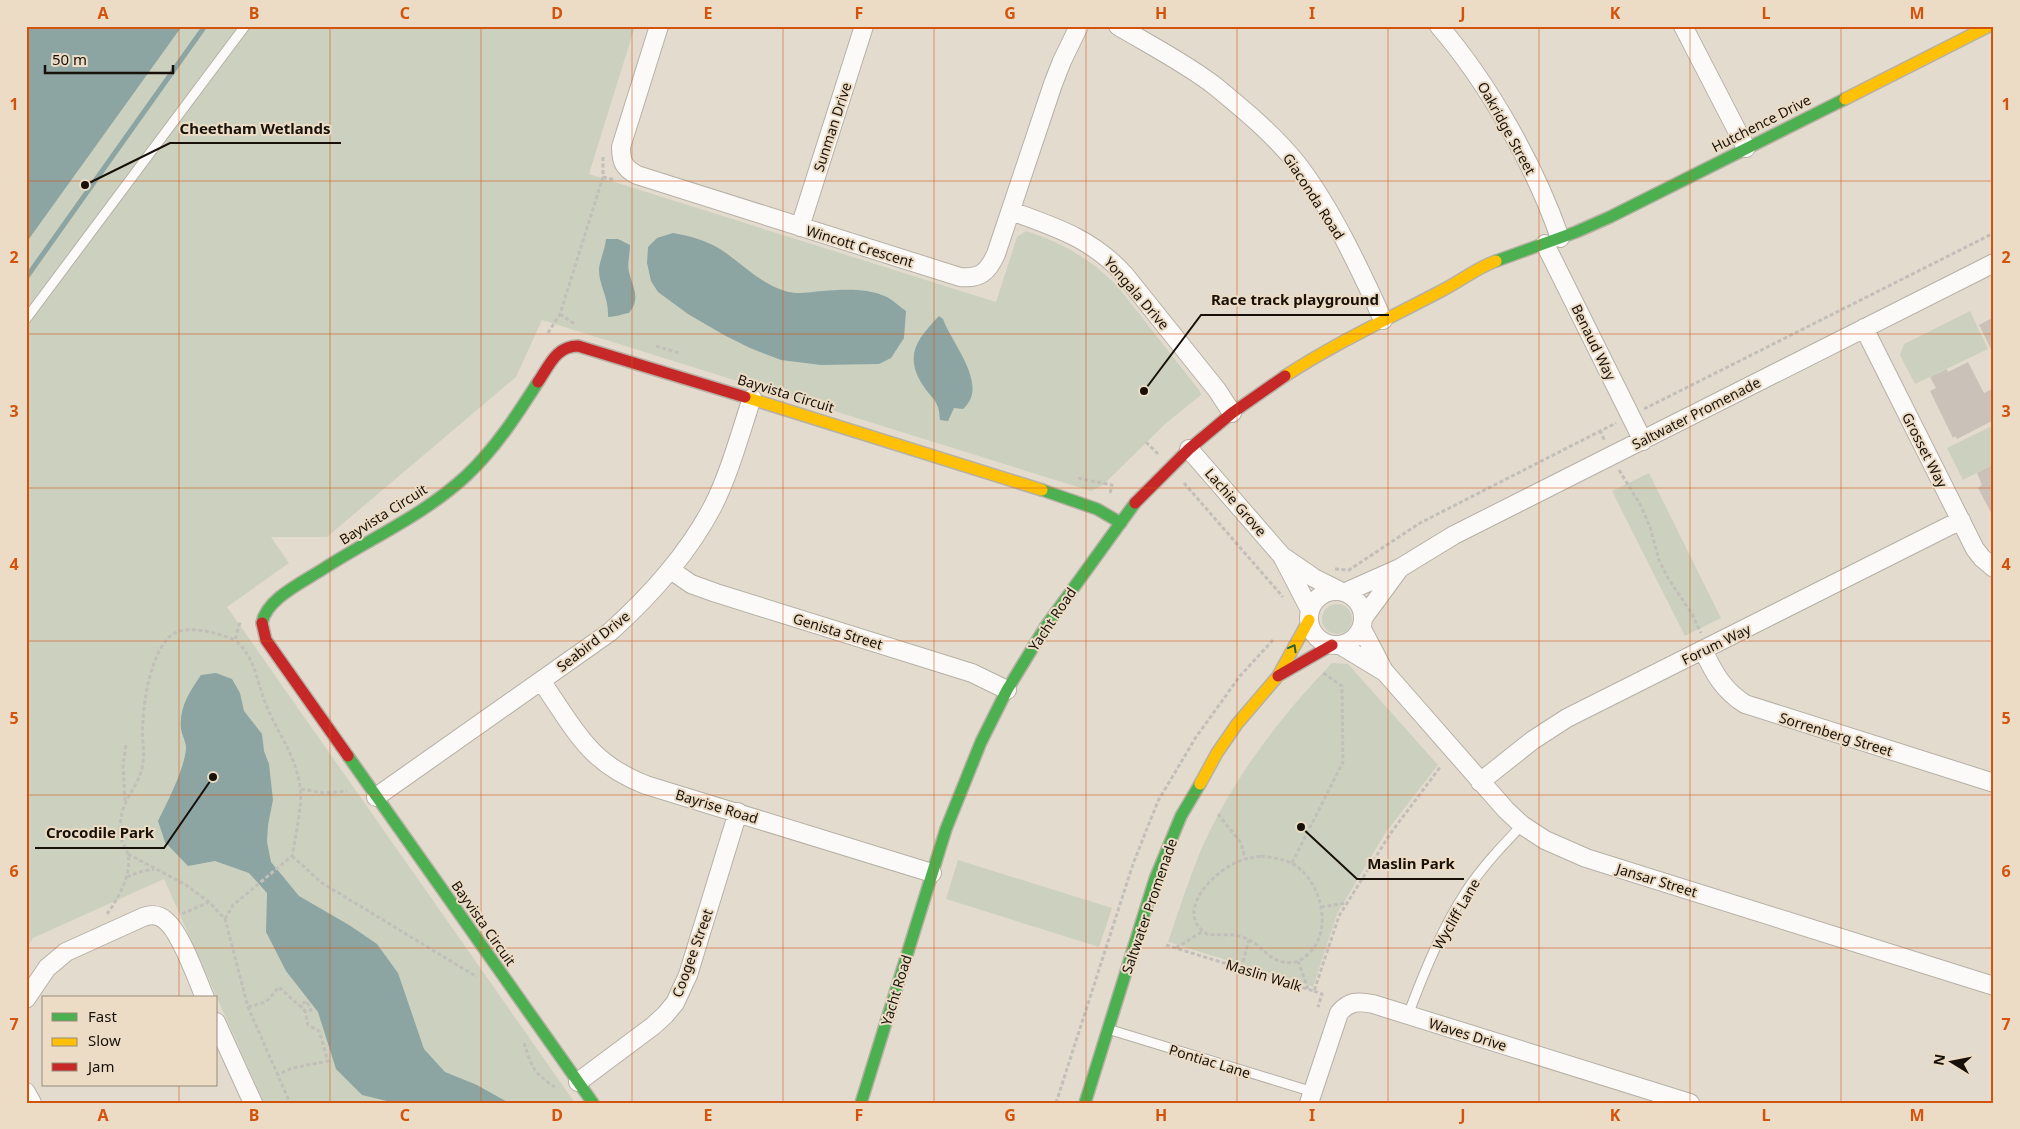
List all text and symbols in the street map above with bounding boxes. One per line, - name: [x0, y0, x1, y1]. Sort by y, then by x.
- text: A: [97, 2, 109, 24]
- text: B: [249, 2, 259, 24]
- text: C: [400, 2, 410, 24]
- text: D: [551, 2, 563, 24]
- text: E: [704, 2, 713, 24]
- text: F: [855, 2, 863, 24]
- text: G: [1004, 2, 1016, 24]
- text: H: [1155, 2, 1167, 24]
- text: I: [1309, 2, 1315, 24]
- text: J: [1458, 2, 1466, 24]
- text: K: [1610, 2, 1621, 24]
- text: L: [1762, 2, 1771, 24]
- text: M: [1909, 2, 1925, 24]
- scale bar: [45, 42, 172, 74]
- text: 50 m: [52, 49, 87, 69]
- street label: Oakridge Street: [1474, 78, 1540, 178]
- street label: Sunman Drive: [809, 80, 855, 174]
- street label: Hutchence Drive: [1708, 90, 1814, 156]
- text: 1: [9, 93, 19, 115]
- text: 1: [2001, 93, 2011, 115]
- callout: Cheetham Wetlands: [170, 113, 341, 143]
- text: Cheetham Wetlands: [180, 118, 330, 138]
- street label: Giaconda Road: [1279, 149, 1349, 243]
- street label: Wincott Crescent: [804, 221, 916, 271]
- text: 2: [9, 246, 19, 268]
- text: 2: [2001, 246, 2011, 268]
- street label: Yongala Drive: [1100, 253, 1174, 333]
- callout: Race track playground: [1201, 285, 1389, 315]
- text: Race track playground: [1211, 289, 1379, 309]
- street label: Benaud Way: [1567, 301, 1621, 384]
- street label: Bayvista Circuit: [735, 369, 837, 417]
- street label: Saltwater Promenade: [1628, 372, 1764, 454]
- text: 3: [9, 400, 19, 422]
- text: 3: [2001, 400, 2011, 422]
- street label: Grosset Way: [1898, 409, 1952, 492]
- street label: Lachie Grove: [1201, 464, 1271, 540]
- street label: Bayvista Circuit: [336, 479, 430, 549]
- text: 4: [9, 553, 19, 575]
- text: 4: [2001, 553, 2011, 575]
- street label: Yacht Road: [1024, 584, 1080, 654]
- street label: Seabird Drive: [552, 606, 634, 676]
- street label: Genista Street: [791, 608, 885, 654]
- street label: Forum Way: [1678, 619, 1754, 669]
- one-way arrow: [1287, 644, 1297, 653]
- text: 5: [9, 707, 19, 729]
- text: 5: [2001, 707, 2011, 729]
- street label: Sorrenberg Street: [1777, 708, 1895, 760]
- street label: Bayrise Road: [673, 784, 761, 828]
- callout: Crocodile Park: [35, 818, 164, 848]
- text: Crocodile Park: [46, 822, 155, 842]
- street label: Saltwater Promenade: [1117, 836, 1181, 976]
- callout: Maslin Park: [1357, 849, 1464, 879]
- text: Maslin Park: [1367, 853, 1455, 873]
- street label: Jansar Street: [1612, 858, 1700, 901]
- text: 6: [9, 860, 19, 882]
- text: 6: [2001, 860, 2011, 882]
- street label: Wycliff Lane: [1428, 875, 1484, 953]
- street label: Bayvista Circuit: [448, 877, 520, 969]
- street label: Coogee Street: [667, 906, 717, 1000]
- street label: Yacht Road: [876, 952, 916, 1028]
- street label: Maslin Walk: [1224, 954, 1305, 996]
- legend: [42, 996, 218, 1086]
- text: Fast: [88, 1006, 117, 1026]
- text: 7: [9, 1013, 19, 1035]
- street label: Waves Drive: [1427, 1013, 1509, 1055]
- text: 7: [2001, 1013, 2011, 1035]
- text: Slow: [88, 1030, 121, 1050]
- north arrow: [1928, 1036, 1978, 1086]
- street label: Pontiac Lane: [1167, 1040, 1253, 1082]
- text: N: [1928, 1052, 1949, 1067]
- text: Jam: [86, 1056, 115, 1076]
- text: A: [97, 1104, 109, 1126]
- text: B: [249, 1104, 259, 1126]
- text: C: [400, 1104, 410, 1126]
- text: D: [551, 1104, 563, 1126]
- text: E: [704, 1104, 713, 1126]
- text: F: [855, 1104, 863, 1126]
- text: G: [1004, 1104, 1016, 1126]
- text: H: [1155, 1104, 1167, 1126]
- text: I: [1309, 1104, 1315, 1126]
- text: J: [1458, 1104, 1466, 1126]
- text: K: [1610, 1104, 1621, 1126]
- text: L: [1762, 1104, 1771, 1126]
- text: M: [1909, 1104, 1925, 1126]

